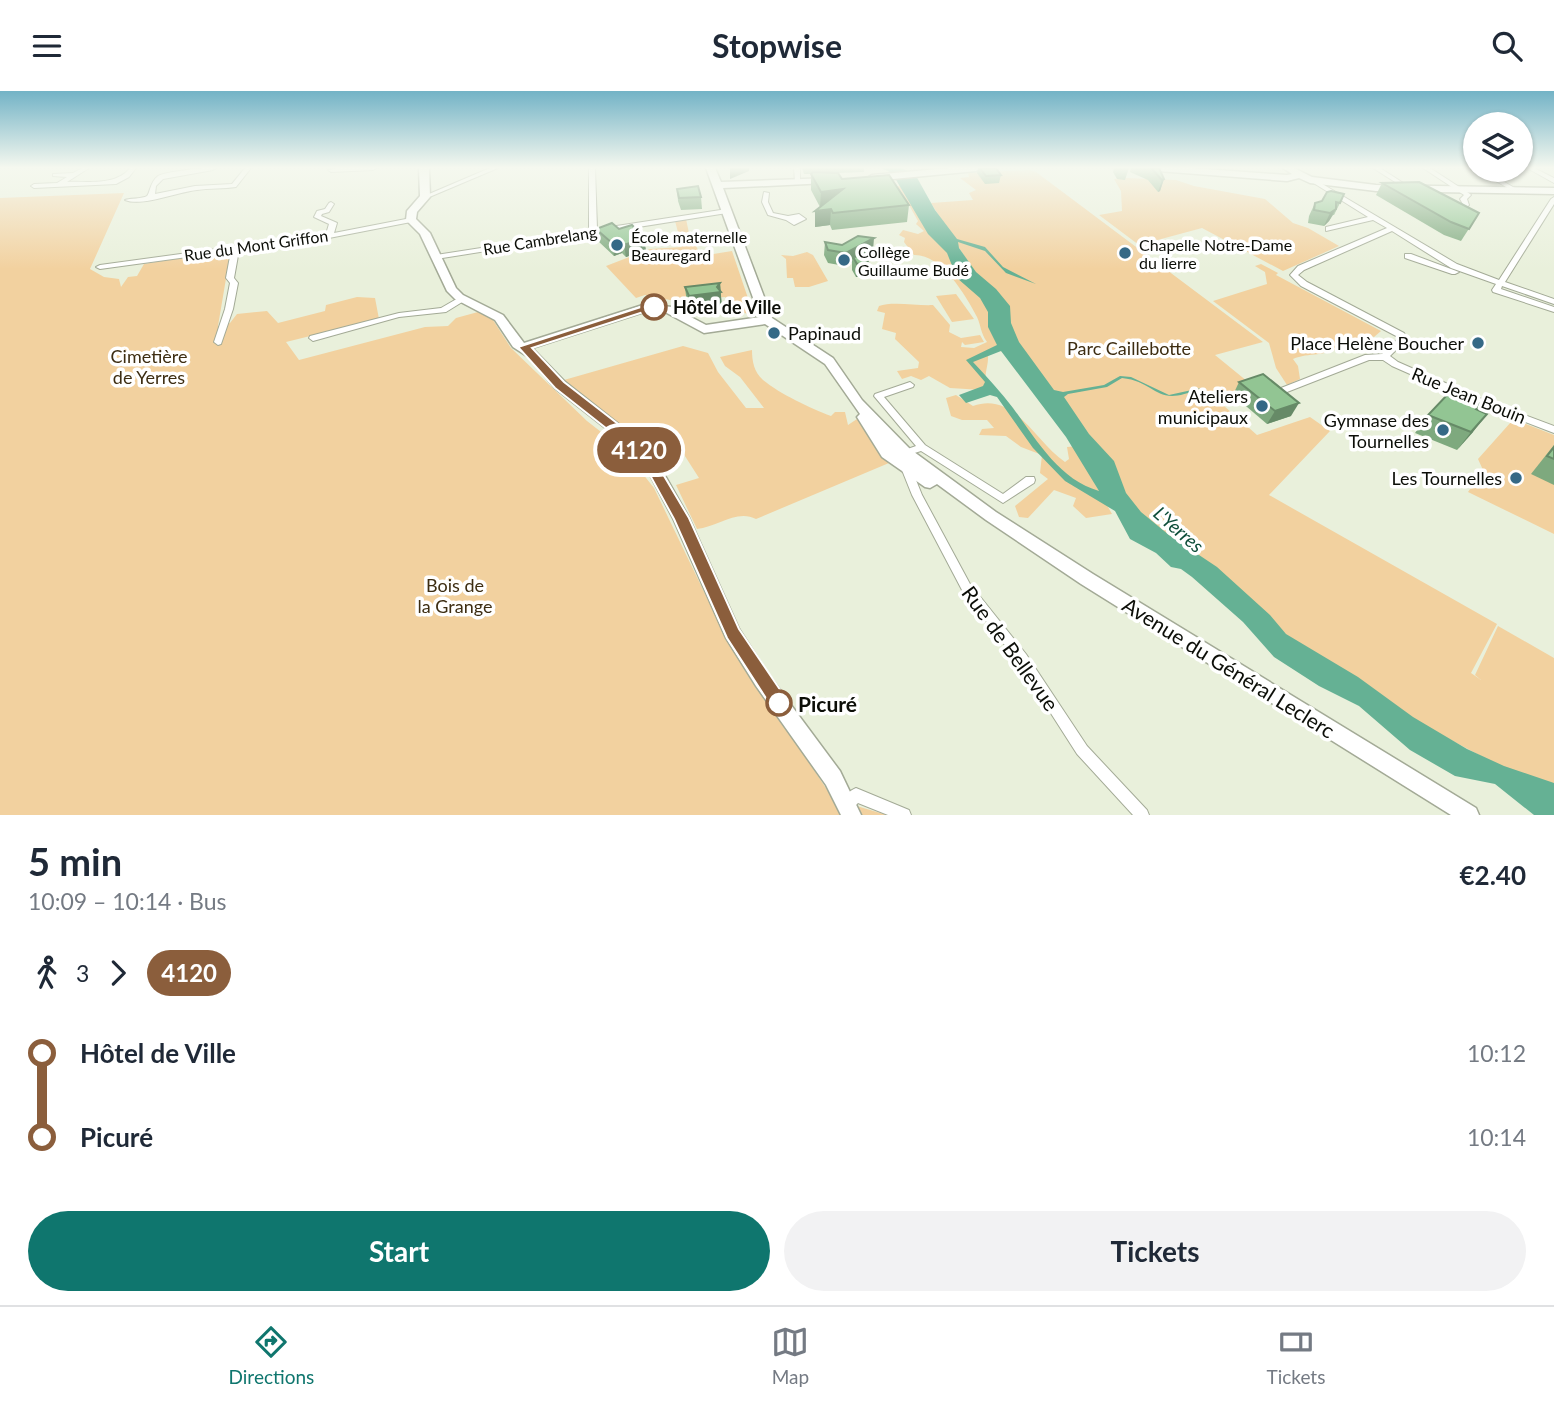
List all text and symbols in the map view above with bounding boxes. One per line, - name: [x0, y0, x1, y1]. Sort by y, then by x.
- text: Stopwise: [712, 26, 842, 65]
- icon: menu: [28, 27, 66, 65]
- icon: search: [1488, 27, 1526, 65]
- map controls: [1463, 112, 1533, 182]
- button: layers: [1463, 112, 1533, 182]
- street label: Rue Cambrelang: [482, 222, 598, 258]
- street label: Rue du Mont Griffon: [183, 225, 329, 265]
- place label: École maternelle Beauregard: [631, 227, 747, 264]
- place label: Chapelle Notre-Dame du lierre: [1139, 235, 1292, 272]
- marker: École maternelle Beauregard: [609, 237, 625, 253]
- place label: Collège Guillaume Budé: [858, 242, 969, 279]
- marker: Chapelle Notre-Dame du lierre: [1117, 245, 1133, 261]
- marker: Collège Guillaume Budé: [836, 252, 852, 268]
- marker: Hôtel de Ville: [641, 294, 667, 320]
- place label: Hôtel de Ville: [673, 296, 781, 318]
- place label: Papinaud: [788, 322, 861, 344]
- marker: Papinaud: [766, 325, 782, 341]
- place label: Place Helène Boucher: [1290, 332, 1464, 354]
- marker: Place Helène Boucher: [1470, 335, 1486, 351]
- park label: Parc Caillebotte: [1067, 337, 1191, 359]
- park label: Cimetière de Yerres: [111, 345, 187, 388]
- street label: Rue Jean Bouin: [1409, 362, 1529, 428]
- place label: Ateliers municipaux: [1158, 385, 1248, 428]
- marker: Ateliers municipaux: [1254, 398, 1270, 414]
- place label: Gymnase des Tournelles: [1324, 409, 1429, 452]
- marker: Gymnase des Tournelles: [1435, 422, 1451, 438]
- line badge: 4120: [590, 427, 688, 473]
- text: 4120: [611, 435, 667, 464]
- place label: Les Tournelles: [1391, 467, 1502, 489]
- marker: Les Tournelles: [1508, 470, 1524, 486]
- water label: L'Yerres: [1149, 501, 1209, 557]
- park label: Bois de la Grange: [418, 574, 492, 617]
- street label: Rue de Bellevue: [957, 581, 1065, 715]
- street label: Avenue du Général Leclerc: [1118, 591, 1340, 743]
- marker: Picuré: [766, 690, 792, 716]
- place label: Picuré: [798, 691, 857, 716]
- text: 5 min: [28, 838, 122, 884]
- text: €2.40: [1460, 859, 1526, 891]
- text: 10:09 – 10:14 · Bus: [28, 887, 227, 915]
- icon: walk: [28, 954, 66, 992]
- icon: forward: [99, 954, 137, 992]
- text: 4120: [161, 958, 217, 987]
- text: 3: [76, 959, 89, 987]
- text: Hôtel de Ville: [80, 1037, 236, 1069]
- text: 10:12: [1467, 1039, 1526, 1067]
- text: Picuré: [80, 1121, 153, 1153]
- text: 10:14: [1467, 1123, 1526, 1151]
- button: Start: [28, 1211, 770, 1291]
- button: Tickets: [784, 1211, 1526, 1291]
- tab: Directions: [229, 1323, 314, 1388]
- tab: Map: [771, 1323, 809, 1388]
- tab: Tickets: [1267, 1323, 1325, 1388]

